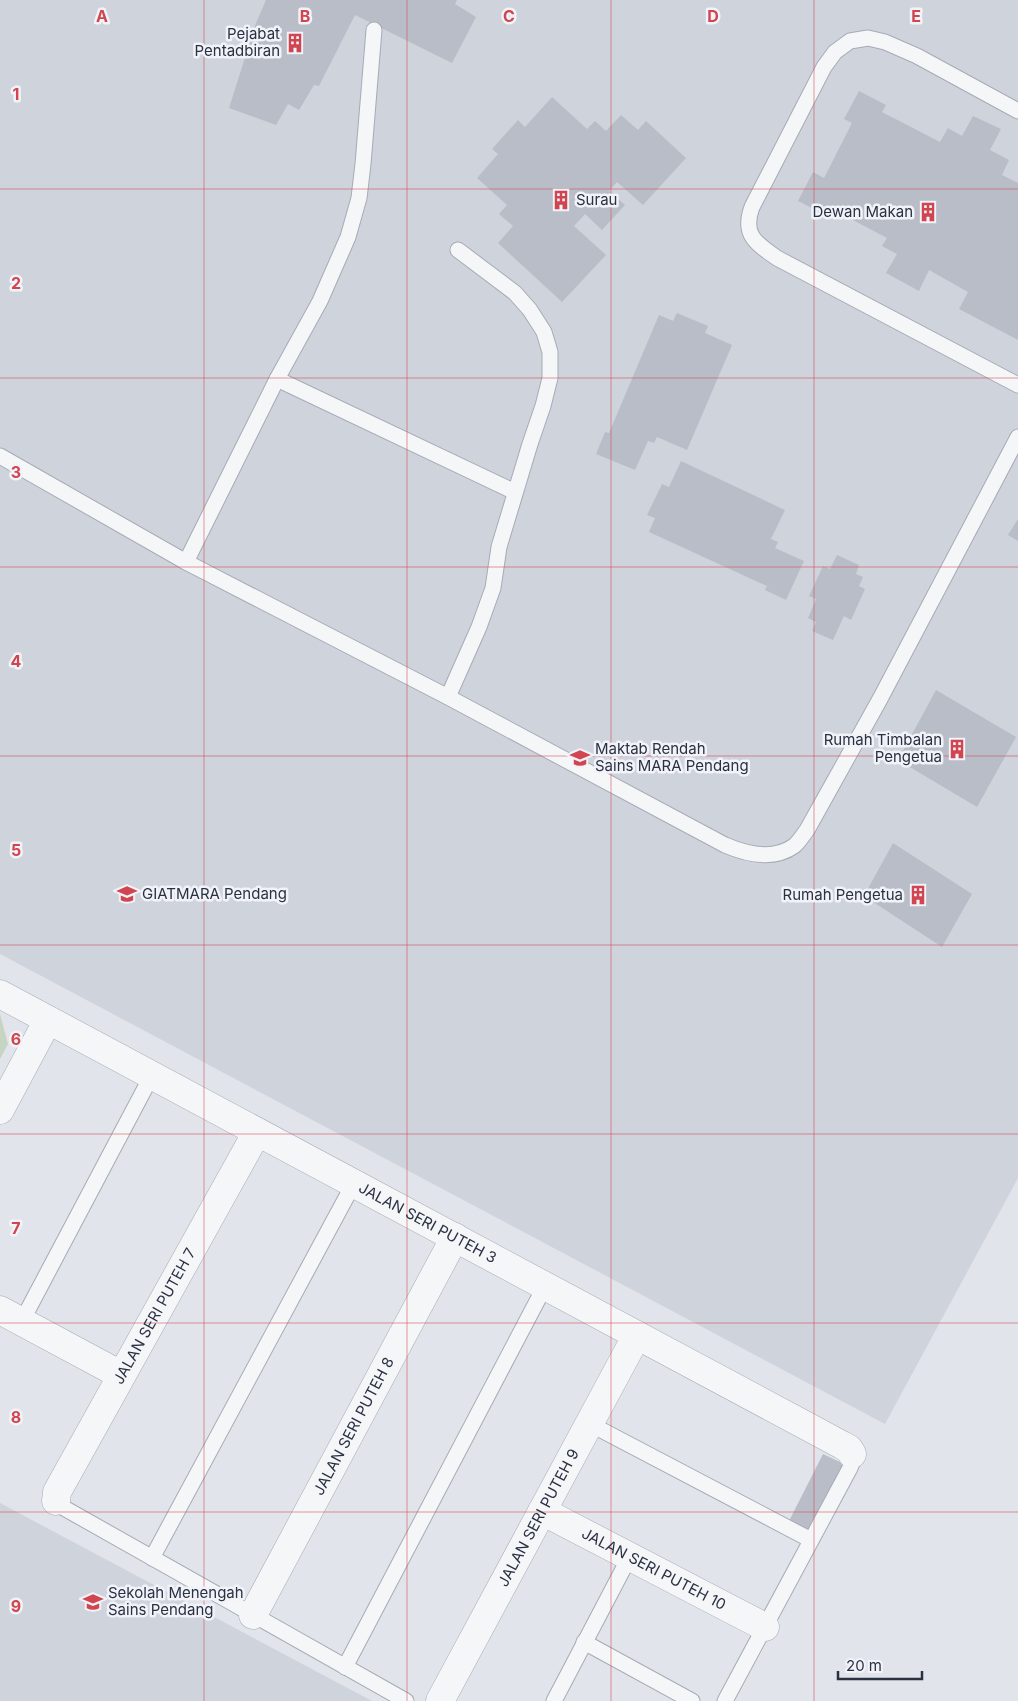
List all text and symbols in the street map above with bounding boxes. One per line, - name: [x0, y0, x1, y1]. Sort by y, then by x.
- text: A: [96, 6, 108, 26]
- text: B: [300, 6, 310, 26]
- text: C: [503, 6, 515, 26]
- text: D: [707, 6, 719, 26]
- text: E: [911, 6, 921, 26]
- place label: Pejabat Pentadbiran: [195, 24, 280, 60]
- building icon: Pejabat Pentadbiran: [284, 32, 306, 54]
- text: 1: [13, 84, 19, 104]
- building icon: Surau: [550, 189, 572, 211]
- place label: Surau: [576, 190, 617, 209]
- building icon: Dewan Makan: [917, 201, 939, 223]
- place label: Dewan Makan: [812, 202, 913, 221]
- text: 2: [11, 273, 21, 293]
- text: 3: [11, 462, 21, 482]
- text: 4: [11, 651, 22, 671]
- place label: Rumah Timbalan Pengetua: [824, 730, 942, 766]
- building icon: Rumah Timbalan Pengetua: [946, 738, 968, 760]
- place label: Maktab Rendah Sains MARA Pendang: [595, 739, 749, 775]
- school or university icon: Maktab Rendah Sains MARA Pendang: [569, 747, 591, 769]
- text: 5: [11, 840, 21, 860]
- school or university icon: GIATMARA Pendang: [116, 883, 138, 905]
- place label: GIATMARA Pendang: [142, 884, 287, 903]
- building icon: Rumah Pengetua: [907, 884, 929, 906]
- place label: Rumah Pengetua: [783, 885, 903, 904]
- text: 6: [11, 1029, 21, 1049]
- street label: JALAN SERI PUTEH 3: [356, 1178, 500, 1267]
- text: 7: [11, 1218, 21, 1238]
- street label: JALAN SERI PUTEH 7: [109, 1245, 200, 1388]
- street label: JALAN SERI PUTEH 8: [309, 1354, 398, 1498]
- text: 8: [11, 1407, 21, 1427]
- street label: JALAN SERI PUTEH 9: [493, 1445, 583, 1590]
- street label: JALAN SERI PUTEH 10: [579, 1523, 729, 1614]
- place label: Sekolah Menengah Sains Pendang: [108, 1583, 244, 1619]
- school or university icon: Sekolah Menengah Sains Pendang: [82, 1591, 104, 1613]
- text: 9: [11, 1596, 21, 1616]
- scale bar: [838, 1648, 922, 1680]
- text: 20 m: [846, 1656, 882, 1675]

